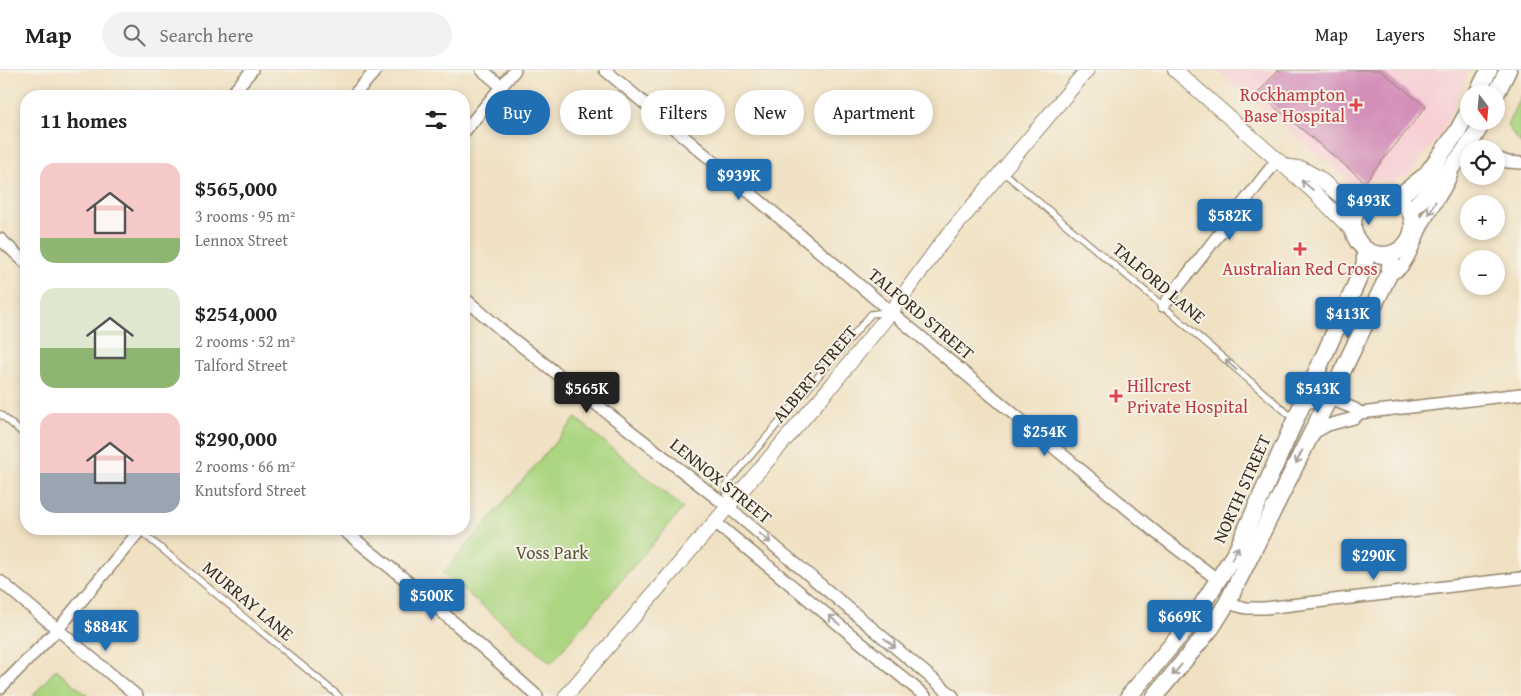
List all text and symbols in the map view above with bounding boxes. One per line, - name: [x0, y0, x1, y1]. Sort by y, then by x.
- search box: [102, 12, 452, 57]
- text: Map: [25, 17, 72, 52]
- icon: search: [120, 21, 148, 49]
- text: Search here: [160, 21, 253, 49]
- text: Map: [1315, 21, 1348, 48]
- text: Layers: [1376, 21, 1425, 48]
- text: Share: [1453, 21, 1496, 48]
- place label: Rockhampton Base Hospital: [1240, 81, 1345, 129]
- north arrow: [1460, 85, 1505, 130]
- map controls: [1460, 85, 1505, 295]
- chip: Buy: [485, 90, 550, 135]
- chip: Rent: [560, 90, 631, 135]
- chip: Filters: [641, 90, 725, 135]
- chip: New: [735, 90, 804, 135]
- chip: Apartment: [814, 90, 933, 135]
- marker: Rockhampton Base Hospital: [1349, 98, 1363, 112]
- text: 11 homes: [40, 105, 127, 136]
- icon: filters: [422, 106, 450, 134]
- button: locate: [1460, 140, 1505, 185]
- pin: $939K: [704, 158, 774, 201]
- text: $939K: [717, 163, 761, 187]
- text: $565,000: [195, 173, 277, 204]
- one-way arrow: [1300, 180, 1313, 191]
- icon: home: [80, 183, 140, 243]
- pin: $493K: [1334, 184, 1404, 226]
- text: $493K: [1347, 188, 1391, 212]
- button: +: [1460, 195, 1505, 240]
- pin: $582K: [1195, 198, 1265, 241]
- one-way arrow: [1427, 200, 1437, 214]
- text: $582K: [1208, 203, 1252, 227]
- text: 3 rooms · 95 m²: [195, 204, 295, 228]
- text: Lennox Street: [195, 228, 288, 252]
- street label: TALFORD LANE: [1107, 236, 1212, 330]
- marker: Australian Red Cross: [1293, 242, 1307, 256]
- button: −: [1460, 250, 1505, 295]
- place label: Australian Red Cross: [1222, 255, 1378, 282]
- street label: TALFORD STREET: [862, 261, 980, 366]
- pin: $413K: [1313, 296, 1383, 339]
- text: $254,000: [195, 298, 277, 329]
- text: $413K: [1326, 301, 1370, 325]
- icon: home: [80, 308, 140, 368]
- street label: ALBERT STREET: [766, 319, 864, 429]
- text: 2 rooms · 52 m²: [195, 329, 295, 353]
- text: Talford Street: [195, 353, 288, 377]
- one-way arrow: [1225, 359, 1238, 371]
- pin: $565K: [552, 372, 622, 414]
- place label: Hillcrest Private Hospital: [1127, 372, 1248, 420]
- pin: $543K: [1283, 372, 1353, 414]
- text: $565K: [565, 376, 609, 400]
- text: $543K: [1296, 376, 1340, 400]
- marker: Hillcrest Private Hospital: [1109, 389, 1123, 403]
- pin: $254K: [1010, 414, 1080, 457]
- text: $254K: [1023, 419, 1067, 443]
- text: $290,000: [195, 423, 277, 454]
- street label: NORTH STREET: [1206, 430, 1278, 547]
- street label: LENNOX STREET: [664, 431, 778, 530]
- icon: home: [80, 433, 140, 493]
- one-way arrow: [1294, 449, 1303, 464]
- text: 2 rooms · 66 m²: [195, 454, 295, 478]
- text: Knutsford Street: [195, 478, 306, 502]
- one-way arrow: [759, 533, 772, 544]
- pin: $290K: [1339, 538, 1409, 581]
- park label: Voss Park: [516, 539, 589, 566]
- text: $290K: [1352, 543, 1396, 567]
- one-way arrow: [1230, 547, 1240, 561]
- street label: MURRAY LANE: [197, 554, 300, 647]
- pin: $500K: [397, 578, 467, 621]
- text: $500K: [410, 583, 454, 607]
- pin: $669K: [1145, 600, 1215, 642]
- text: $669K: [1158, 604, 1202, 628]
- pin: $884K: [71, 610, 141, 652]
- text: $884K: [84, 614, 128, 638]
- one-way arrow: [828, 615, 841, 626]
- one-way arrow: [883, 637, 896, 649]
- one-way arrow: [1172, 663, 1183, 676]

